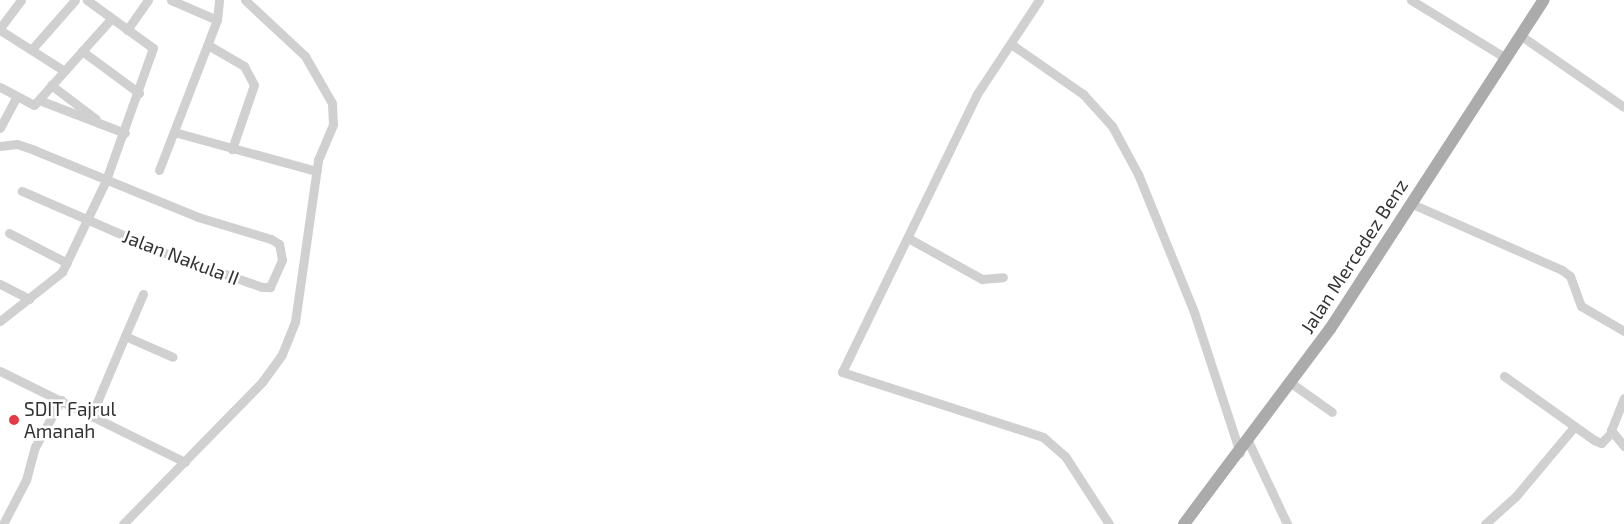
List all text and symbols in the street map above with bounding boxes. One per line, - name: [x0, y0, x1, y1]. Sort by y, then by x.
- street label: Jalan Mercedez Benz: [1296, 174, 1412, 338]
- street label: Jalan Nakula II: [120, 224, 242, 290]
- place label: SDIT Fajrul Amanah: [24, 398, 117, 442]
- marker: SDIT Fajrul Amanah: [8, 414, 20, 426]

